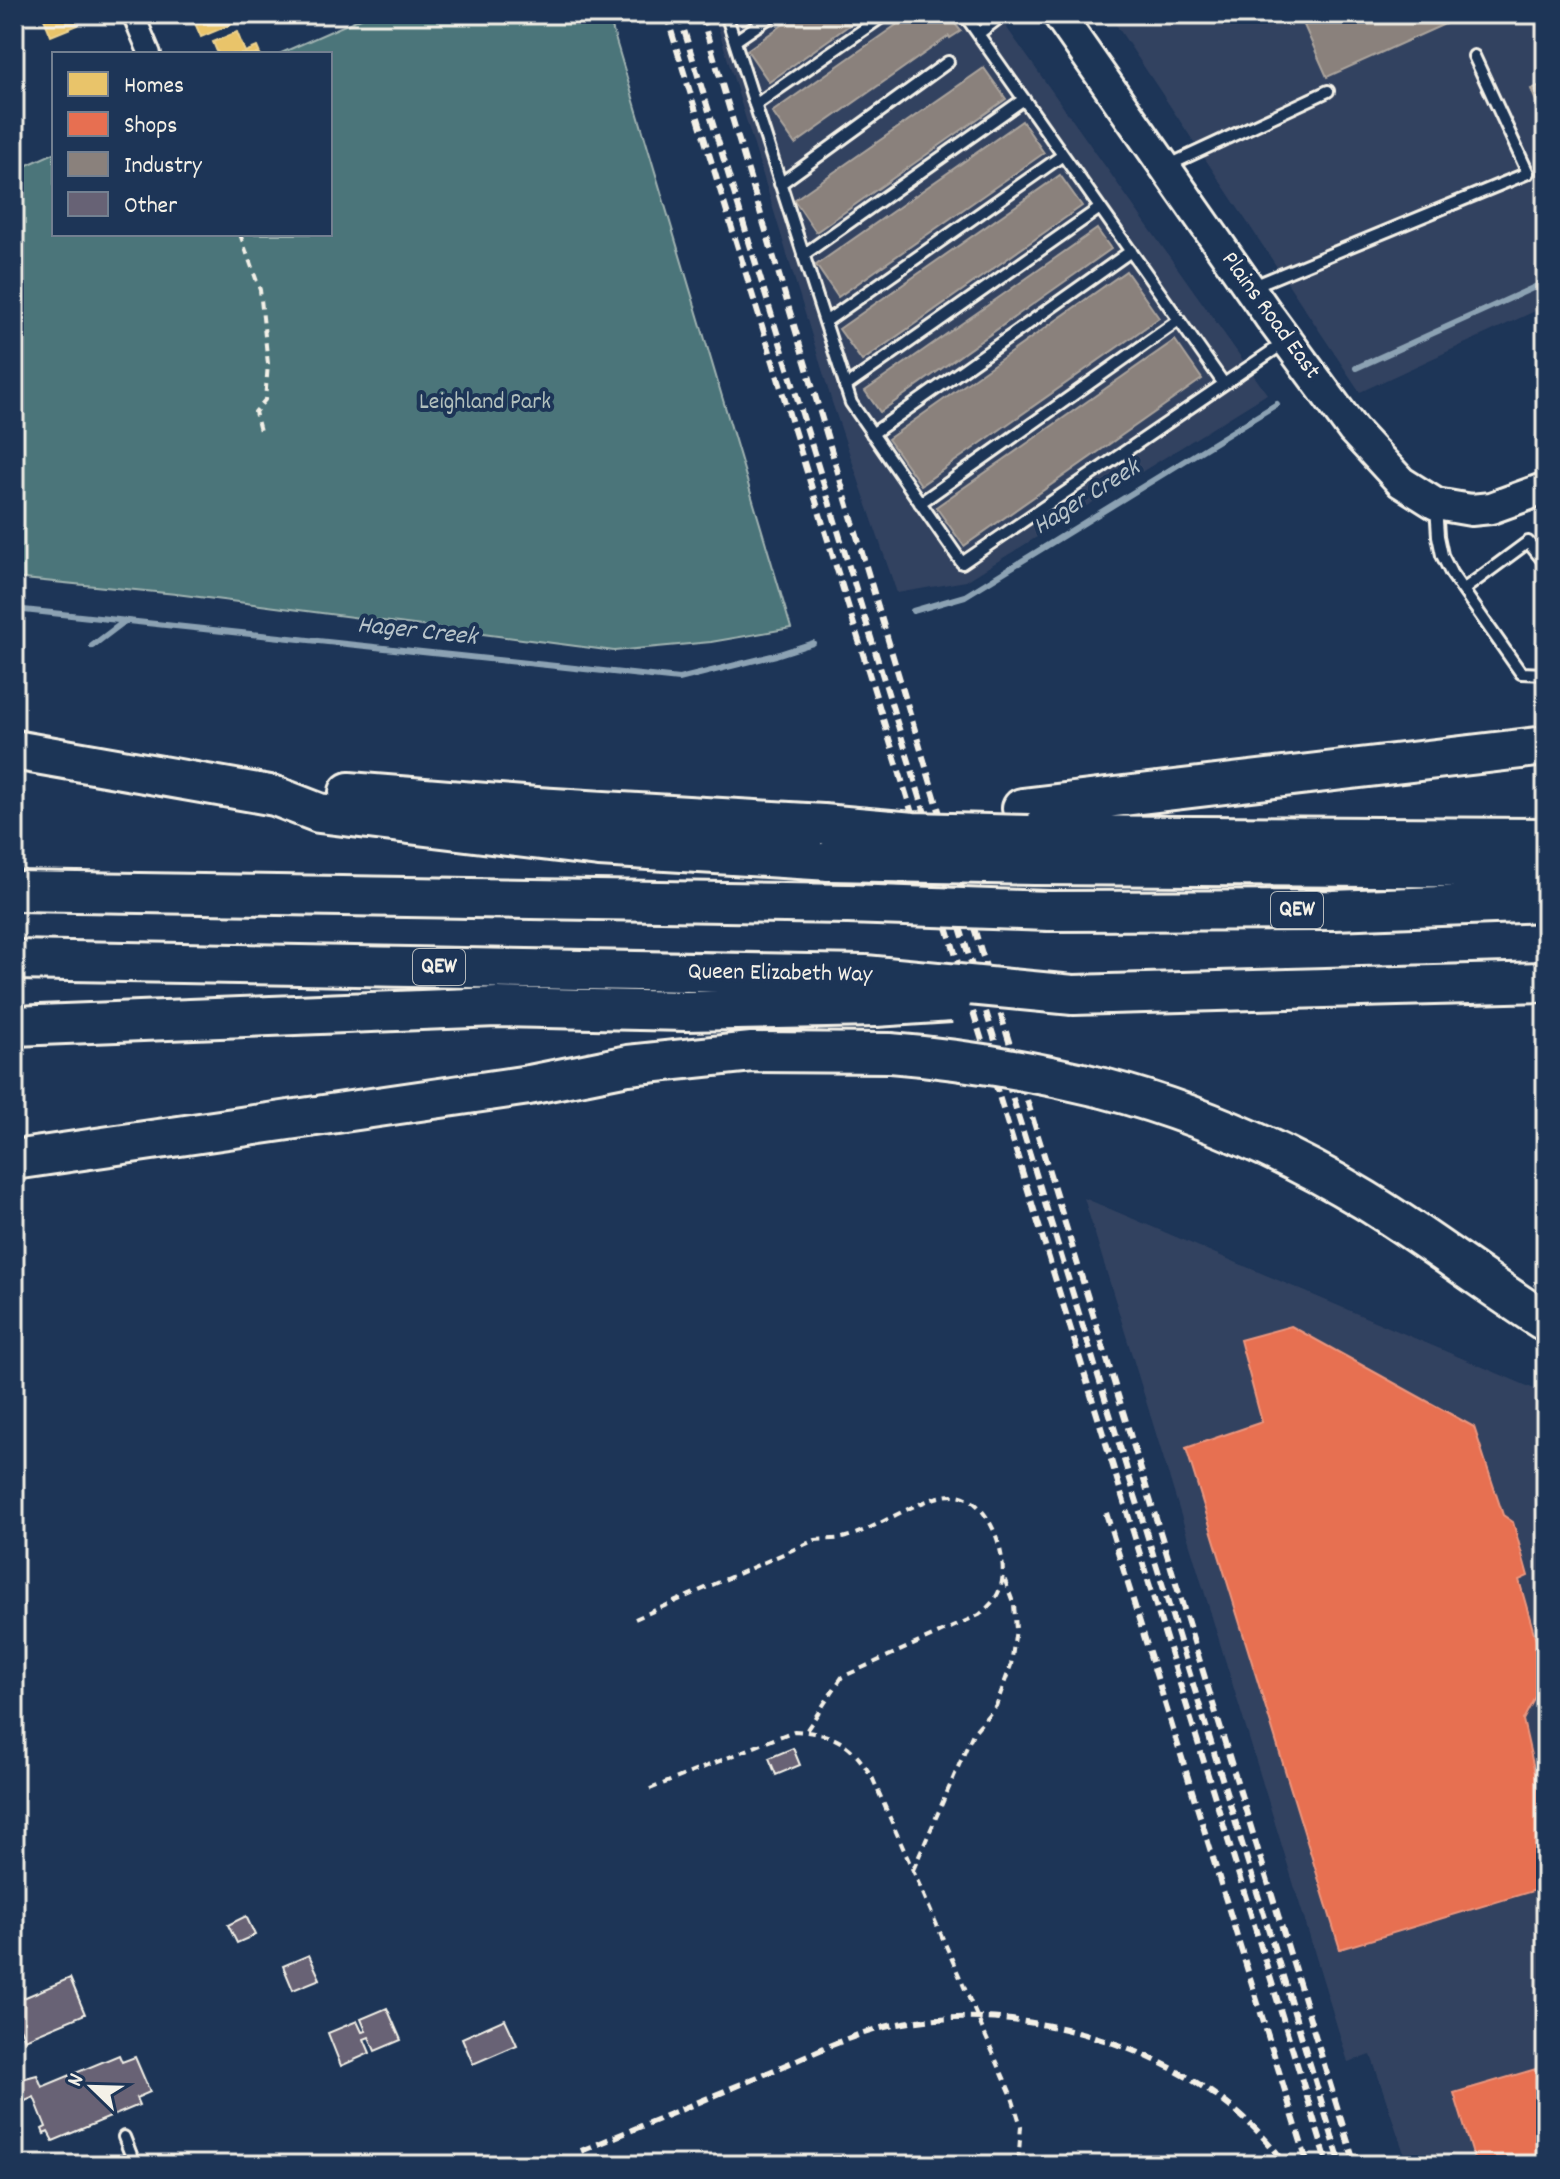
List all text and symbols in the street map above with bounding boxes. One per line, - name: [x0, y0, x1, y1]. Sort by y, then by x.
- legend: [52, 52, 332, 236]
- text: Homes: [124, 70, 184, 104]
- text: Shops: [124, 110, 177, 144]
- text: Industry: [124, 150, 203, 184]
- text: Other: [124, 190, 177, 224]
- street label: Plains Road East: [1212, 245, 1328, 387]
- park label: Leighland Park: [419, 386, 551, 420]
- water label: Hager Creek: [1026, 449, 1150, 545]
- water label: Hager Creek: [355, 607, 481, 657]
- road number: QEW: [1271, 892, 1323, 928]
- road number: QEW: [413, 949, 465, 985]
- street label: Queen Elizabeth Way: [687, 955, 874, 993]
- north arrow: [52, 2047, 132, 2127]
- text: N: [60, 2069, 93, 2092]

